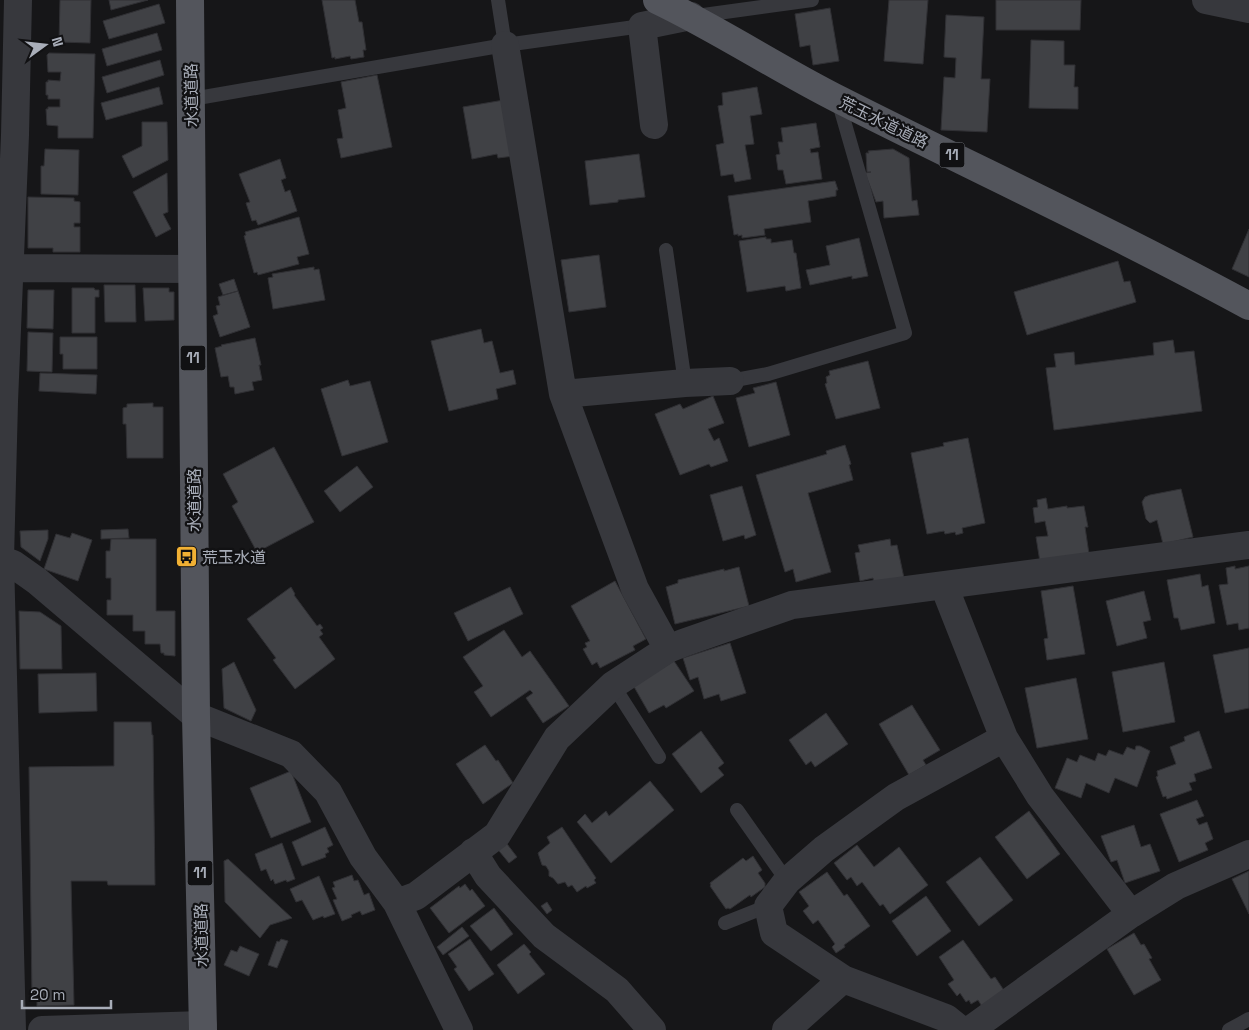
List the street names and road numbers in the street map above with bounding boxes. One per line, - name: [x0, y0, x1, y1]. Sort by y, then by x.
- street label: 水道道路: [180, 63, 203, 127]
- street label: 荒玉水道道路: [836, 92, 932, 153]
- road number: 11: [940, 142, 964, 168]
- road number: 11: [180, 346, 206, 370]
- street label: 水道道路: [184, 468, 205, 532]
- road number: 11: [188, 860, 212, 886]
- street label: 水道道路: [190, 903, 213, 967]

